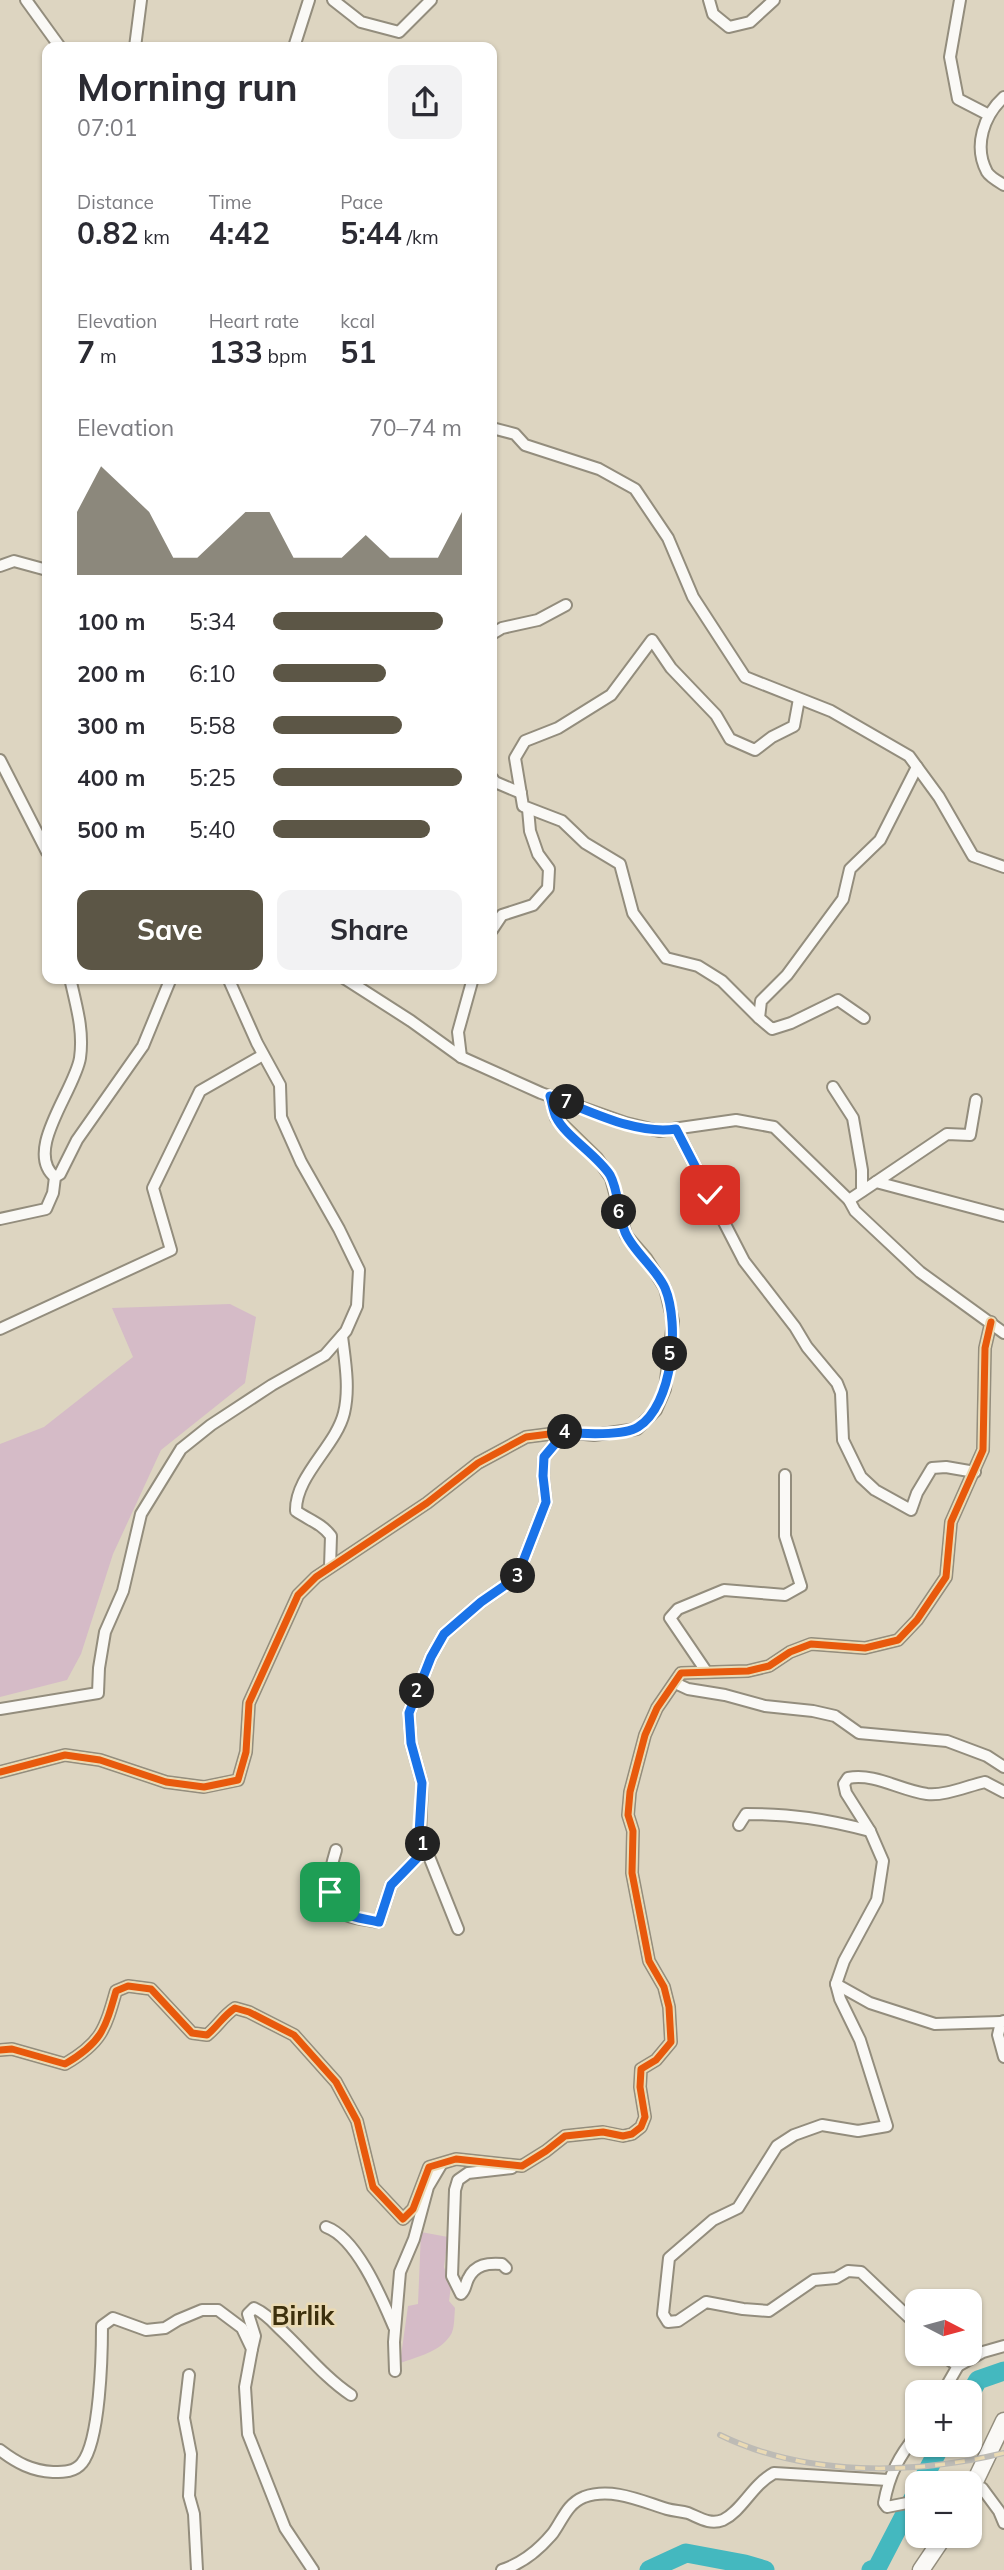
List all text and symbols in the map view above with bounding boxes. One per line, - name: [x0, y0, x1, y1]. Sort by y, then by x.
- text: Morning run: [77, 63, 298, 111]
- button: share: [388, 65, 462, 139]
- text: 07:01: [77, 113, 137, 142]
- text: Distance: [77, 190, 154, 214]
- text: Time: [209, 190, 252, 214]
- text: Pace: [340, 190, 383, 214]
- text: 0.82: [77, 214, 138, 252]
- text: 4:42: [209, 214, 270, 252]
- text: 5:44: [340, 214, 402, 252]
- text: km: [138, 225, 170, 249]
- text: /km: [402, 225, 439, 249]
- text: Elevation: [77, 309, 157, 333]
- text: Heart rate: [209, 309, 299, 333]
- text: kcal: [340, 309, 375, 333]
- text: 7: [77, 333, 95, 371]
- text: 133: [209, 333, 263, 371]
- text: 51: [340, 333, 376, 371]
- text: m: [95, 344, 117, 368]
- text: bpm: [263, 344, 307, 368]
- text: Elevation: [77, 413, 174, 442]
- text: 70–74 m: [369, 413, 462, 442]
- text: 100 m: [77, 607, 145, 636]
- text: 5:34: [189, 607, 236, 636]
- text: 200 m: [77, 659, 145, 688]
- text: 6:10: [189, 659, 236, 688]
- text: 300 m: [77, 711, 145, 740]
- text: 5:58: [189, 711, 236, 740]
- text: 400 m: [77, 763, 145, 792]
- text: 5:25: [189, 763, 236, 792]
- text: 500 m: [77, 815, 145, 844]
- text: 5:40: [189, 815, 236, 844]
- button: Save: [77, 890, 263, 970]
- button: Share: [277, 890, 462, 970]
- pin: 7: [550, 1084, 584, 1120]
- text: 7: [561, 1089, 572, 1113]
- pin: [680, 1165, 740, 1225]
- icon: check: [691, 1176, 729, 1214]
- pin: 6: [602, 1194, 636, 1230]
- text: 6: [613, 1199, 624, 1223]
- pin: 5: [652, 1336, 688, 1372]
- text: 5: [664, 1341, 675, 1365]
- pin: 4: [548, 1414, 582, 1450]
- text: 4: [559, 1419, 570, 1443]
- pin: 3: [500, 1558, 536, 1594]
- text: 3: [512, 1563, 523, 1587]
- pin: 2: [400, 1674, 434, 1708]
- text: 2: [411, 1678, 422, 1702]
- pin: 1: [406, 1826, 440, 1862]
- text: 1: [417, 1831, 428, 1855]
- pin: [300, 1862, 360, 1922]
- icon: arrive: [311, 1873, 349, 1911]
- north arrow: [905, 2289, 982, 2366]
- map controls: [905, 2289, 982, 2548]
- district label: Birlik: [272, 2299, 335, 2332]
- button: +: [905, 2380, 982, 2457]
- button: −: [905, 2471, 982, 2548]

